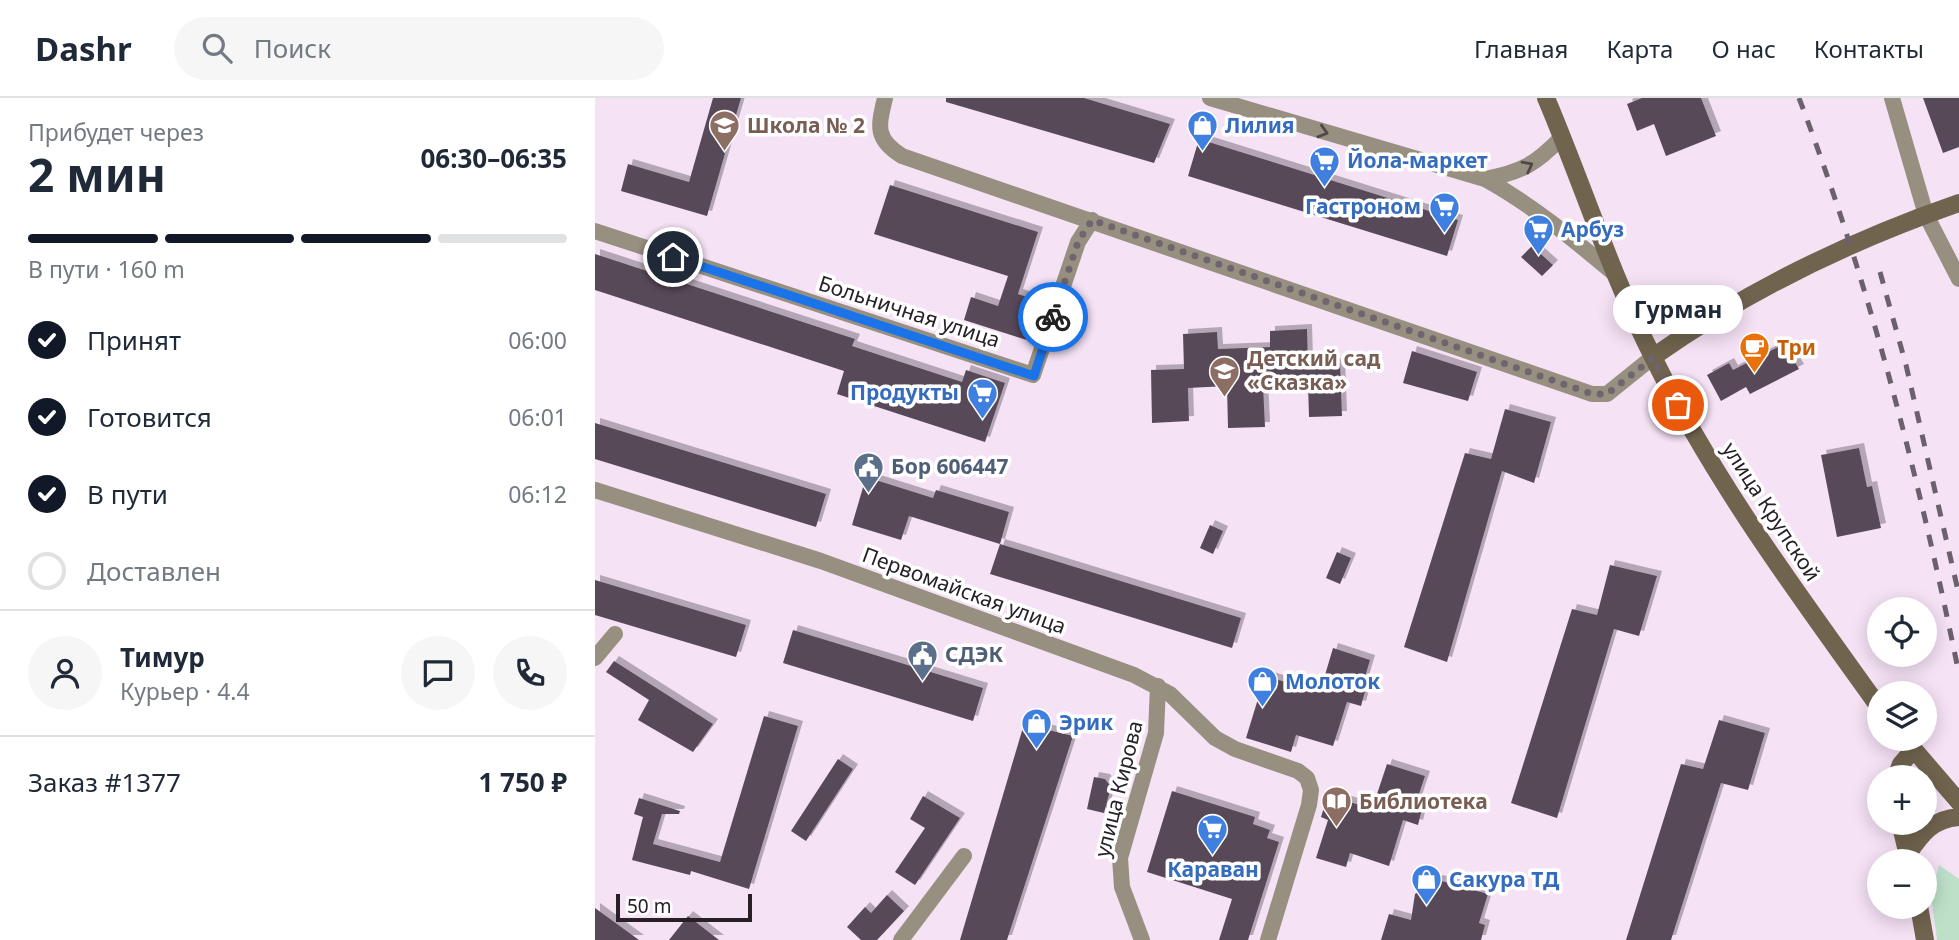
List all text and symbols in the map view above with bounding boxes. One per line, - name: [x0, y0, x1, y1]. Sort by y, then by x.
- search box: [174, 17, 664, 80]
- text: Dashr: [35, 26, 132, 71]
- icon: search: [198, 29, 236, 67]
- text: Поиск: [254, 30, 331, 66]
- text: Главная: [1474, 32, 1568, 65]
- text: Карта: [1606, 32, 1673, 65]
- text: О нас: [1711, 32, 1776, 65]
- text: Контакты: [1814, 32, 1924, 65]
- school or university icon: Школа № 2: [707, 109, 741, 153]
- shop icon: Лилия: [1185, 109, 1219, 153]
- place label: Школа № 2: [747, 111, 865, 139]
- place label: Лилия: [1225, 111, 1295, 139]
- text: Прибудет через: [28, 116, 204, 148]
- one-way arrow: [1316, 123, 1328, 138]
- text: 06:30–06:35: [420, 140, 567, 176]
- text: 2 мин: [28, 143, 166, 205]
- supermarket icon: Йола-маркет: [1307, 144, 1341, 188]
- place label: Йола-маркет: [1347, 146, 1488, 174]
- one-way arrow: [1521, 161, 1533, 174]
- supermarket icon: Гастроном: [1427, 190, 1461, 234]
- place label: Гастроном: [1305, 192, 1421, 220]
- supermarket icon: Арбуз: [1521, 213, 1555, 257]
- place label: Арбуз: [1561, 215, 1624, 243]
- pin: [643, 227, 703, 287]
- icon: home: [654, 238, 692, 276]
- text: В пути · 160 m: [28, 253, 185, 285]
- street label: Больничная улица: [815, 269, 1004, 354]
- courier: [1018, 282, 1088, 352]
- callout: Гурман: [1613, 286, 1743, 335]
- text: Гурман: [1634, 293, 1722, 325]
- icon: bike: [1034, 298, 1072, 336]
- icon: check: [28, 321, 66, 359]
- text: Принят: [87, 322, 181, 358]
- text: 06:00: [508, 324, 567, 356]
- cafe icon: Три: [1737, 331, 1771, 375]
- place label: Три: [1777, 333, 1816, 361]
- place label: Детский сад «Сказка»: [1247, 344, 1381, 396]
- school or university icon: Детский сад «Сказка»: [1207, 354, 1241, 398]
- pin: [1648, 375, 1708, 435]
- supermarket icon: Продукты: [965, 376, 999, 420]
- place label: Продукты: [850, 378, 959, 406]
- icon: bag: [1659, 386, 1697, 424]
- icon: check: [28, 398, 66, 436]
- text: Готовится: [87, 399, 212, 435]
- text: 06:01: [508, 401, 567, 433]
- street label: улица Крупской: [1716, 437, 1827, 586]
- public building icon: Бор 606447: [851, 450, 885, 494]
- place label: Бор 606447: [891, 452, 1009, 480]
- icon: check: [28, 475, 66, 513]
- text: В пути: [87, 476, 168, 512]
- text: 06:12: [508, 478, 567, 510]
- street label: Первомайская улица: [859, 540, 1070, 640]
- text: Доставлен: [87, 553, 221, 589]
- map controls: [1867, 597, 1937, 919]
- button: locate: [1867, 597, 1937, 667]
- button: person: [28, 636, 102, 710]
- button: chat: [401, 636, 475, 710]
- button: phone: [493, 636, 567, 710]
- public building icon: СДЭК: [905, 638, 939, 682]
- text: Тимур: [120, 639, 205, 675]
- place label: СДЭК: [945, 640, 1004, 668]
- shop icon: Молоток: [1245, 665, 1279, 709]
- place label: Молоток: [1285, 667, 1380, 695]
- text: Курьер · 4.4: [120, 675, 250, 707]
- button: layers: [1867, 681, 1937, 751]
- shop icon: Эрик: [1019, 706, 1053, 750]
- place label: Эрик: [1059, 708, 1113, 736]
- street label: улица Кирова: [1088, 717, 1149, 860]
- text: Заказ #1377: [28, 764, 181, 800]
- text: 1 750 ₽: [478, 764, 567, 800]
- button: +: [1867, 765, 1937, 835]
- library icon: Библиотека: [1319, 785, 1353, 829]
- place label: Библиотека: [1359, 787, 1488, 815]
- supermarket icon: Караван: [1196, 813, 1230, 857]
- button: −: [1867, 849, 1937, 919]
- place label: Караван: [1167, 855, 1259, 883]
- shop icon: Сакура ТД: [1409, 863, 1443, 907]
- place label: Сакура ТД: [1449, 865, 1560, 893]
- scale bar: [616, 891, 753, 923]
- text: 50 m: [627, 893, 671, 919]

